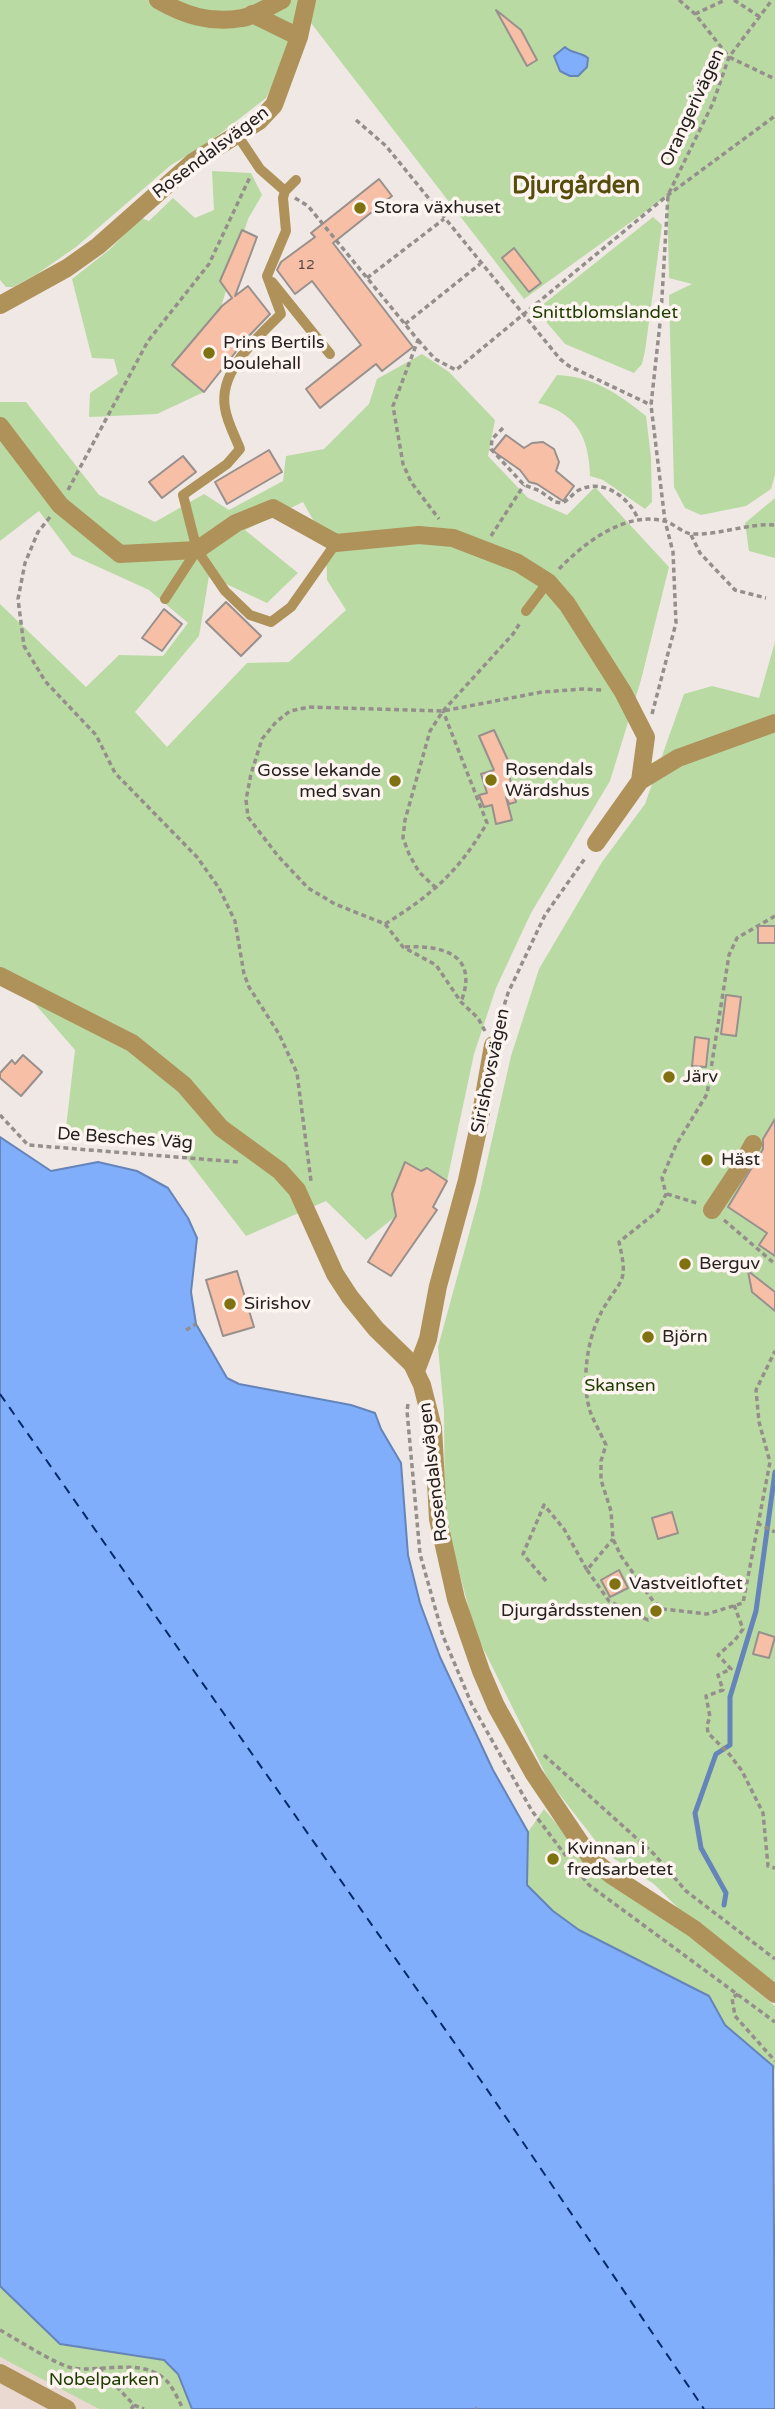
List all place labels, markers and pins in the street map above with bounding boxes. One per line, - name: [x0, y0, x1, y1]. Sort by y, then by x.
- place label: Stora växhuset: [374, 197, 501, 219]
- marker: Stora växhuset: [352, 200, 368, 216]
- place label: Prins Bertils boulehall: [223, 332, 325, 374]
- marker: Prins Bertils boulehall: [201, 345, 217, 361]
- place label: Rosendals Wärdshus: [505, 759, 593, 802]
- place label: Gosse lekande med svan: [257, 760, 381, 802]
- marker: Rosendals Wärdshus: [483, 772, 499, 788]
- marker: Gosse lekande med svan: [387, 773, 403, 789]
- place label: Järv: [683, 1066, 718, 1088]
- marker: Järv: [661, 1069, 677, 1085]
- place label: Häst: [721, 1149, 760, 1171]
- marker: Häst: [699, 1152, 715, 1168]
- place label: Berguv: [699, 1253, 760, 1275]
- marker: Berguv: [677, 1256, 693, 1272]
- place label: Sirishov: [244, 1293, 311, 1315]
- marker: Sirishov: [222, 1296, 238, 1312]
- place label: Björn: [662, 1326, 708, 1348]
- marker: Björn: [640, 1329, 656, 1345]
- place label: Vastveitloftet: [629, 1573, 743, 1595]
- marker: Vastveitloftet: [607, 1576, 623, 1592]
- place label: Djurgårdsstenen: [501, 1600, 642, 1622]
- marker: Djurgårdsstenen: [648, 1603, 664, 1619]
- place label: Kvinnan i fredsarbetet: [567, 1838, 673, 1881]
- marker: Kvinnan i fredsarbetet: [545, 1851, 561, 1867]

